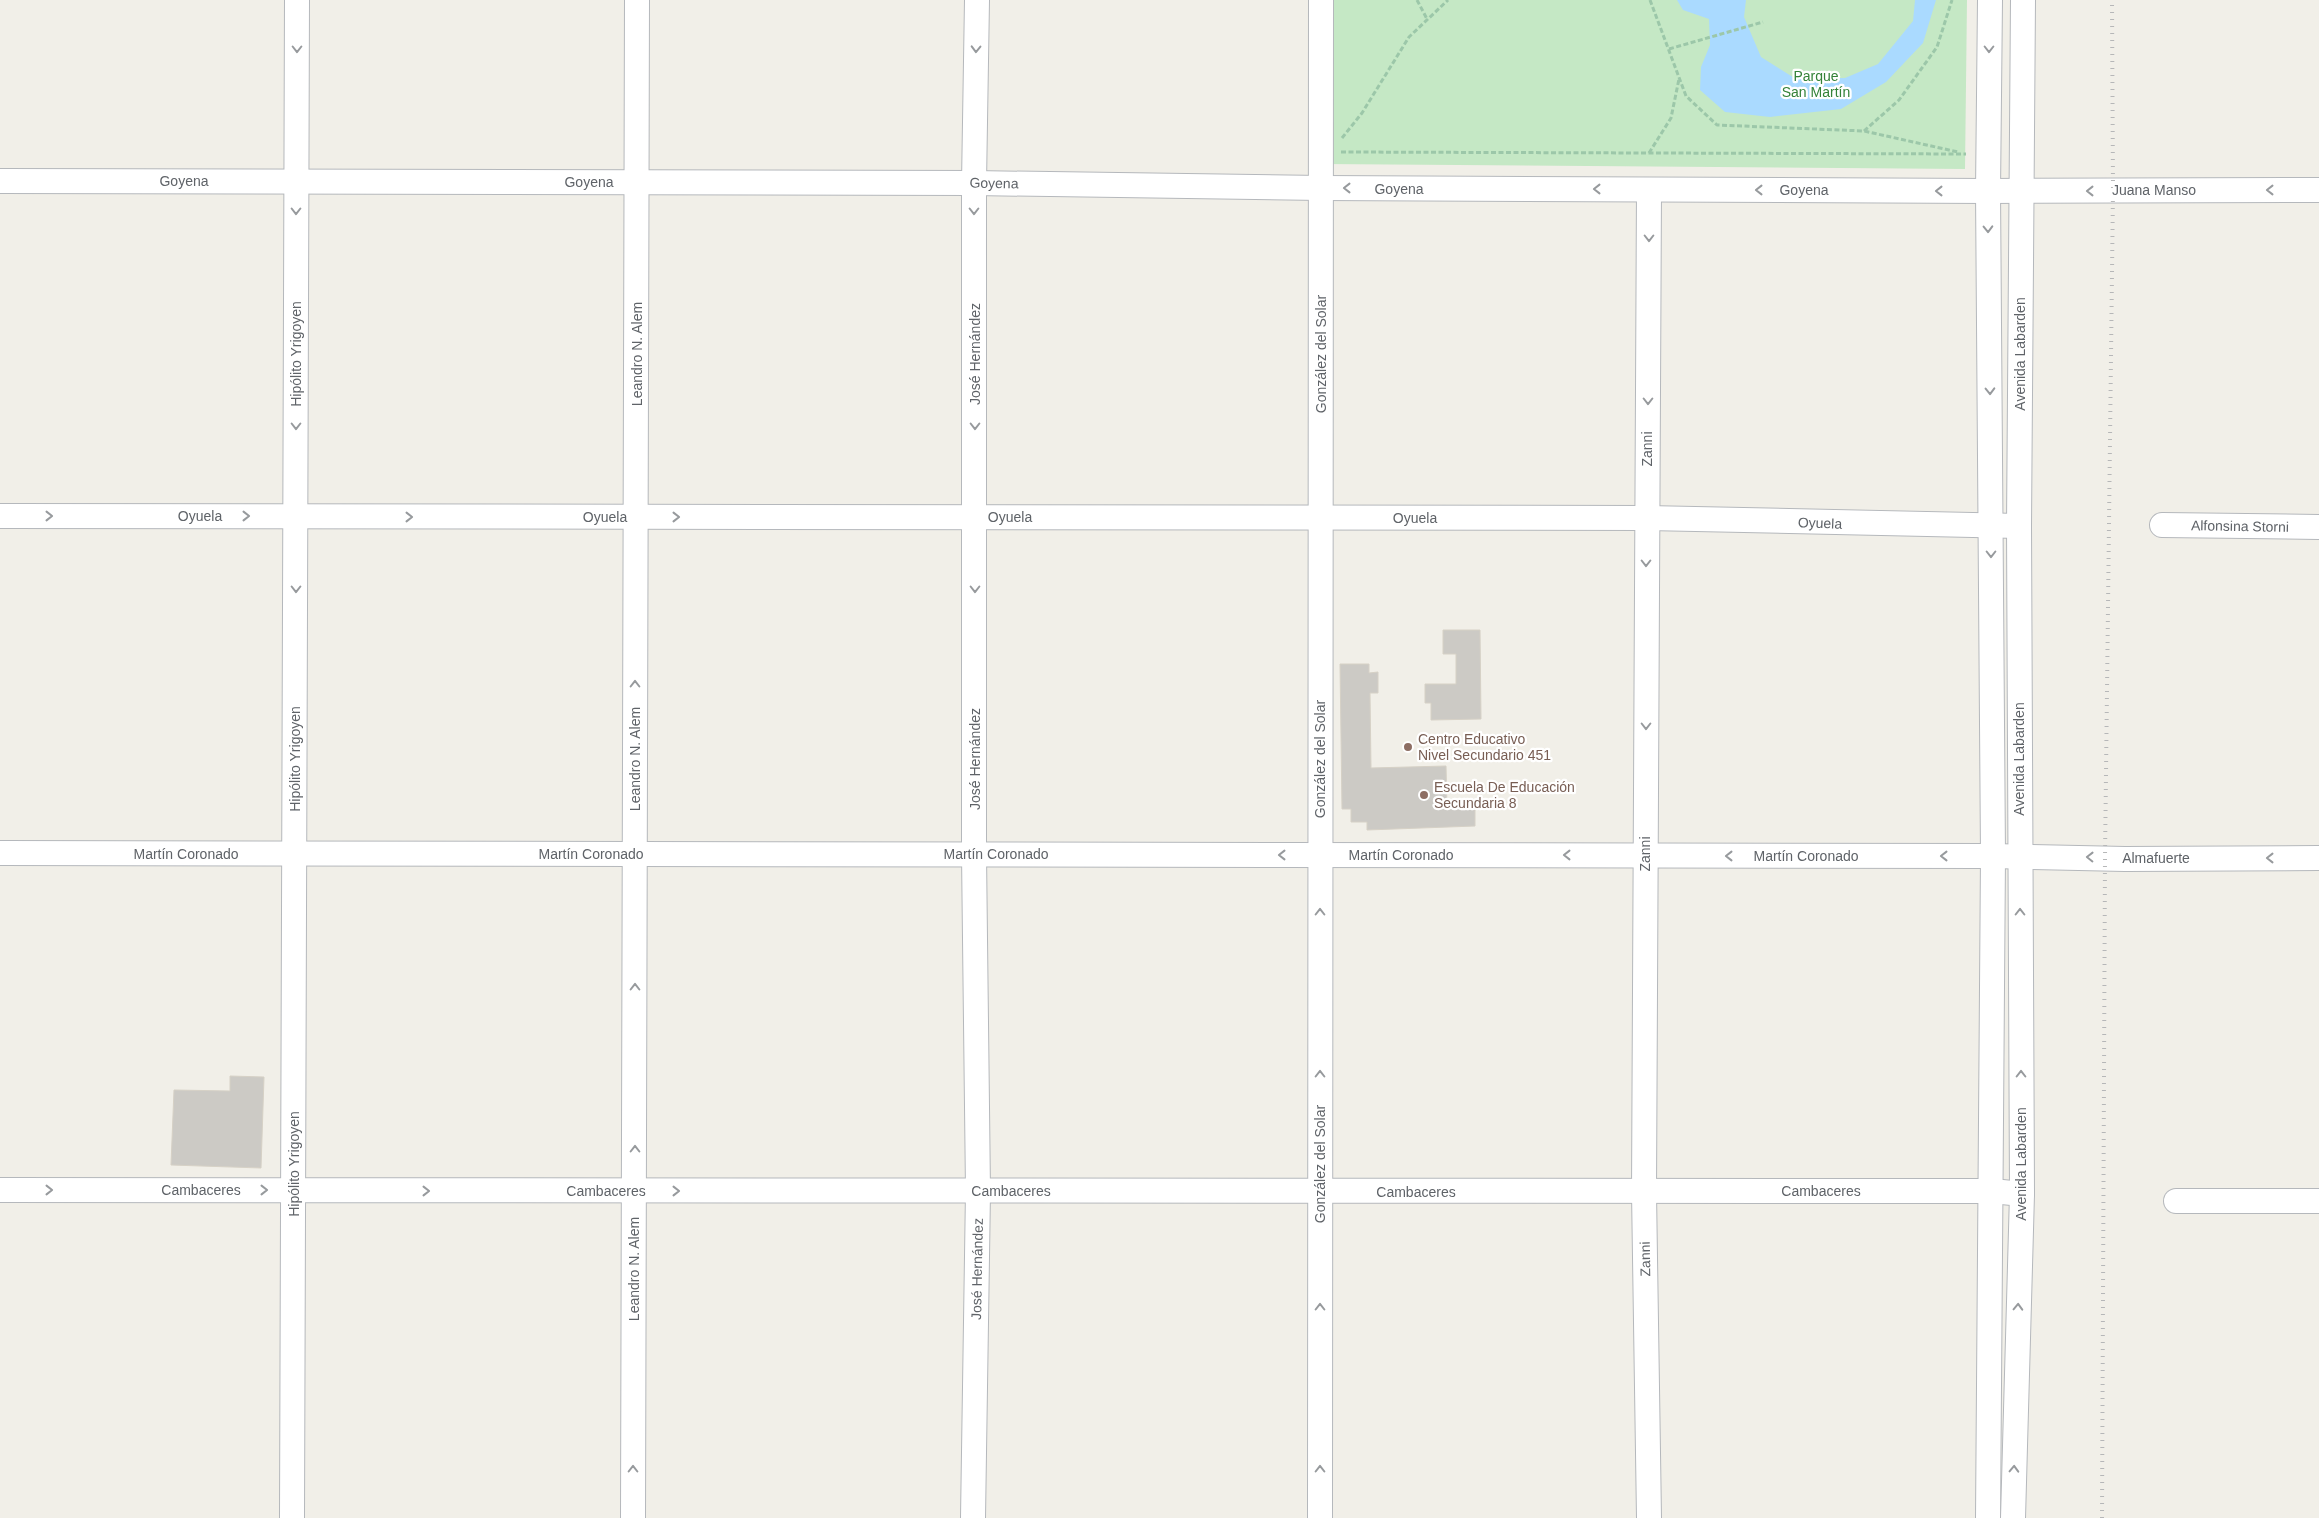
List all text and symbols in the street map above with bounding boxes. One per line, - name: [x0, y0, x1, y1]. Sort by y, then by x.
- one-way arrow: [292, 45, 302, 53]
- one-way arrow: [971, 45, 981, 53]
- one-way arrow: [1984, 45, 1994, 53]
- park label: Parque San Martín: [1782, 68, 1850, 100]
- street label: Goyena: [159, 173, 209, 189]
- street label: Goyena: [564, 174, 614, 190]
- street label: Goyena: [969, 175, 1019, 191]
- street label: Goyena: [1374, 181, 1424, 197]
- street label: Goyena: [1779, 182, 1829, 198]
- street label: Juana Manso: [2112, 182, 2196, 198]
- one-way arrow: [1343, 183, 1350, 193]
- one-way arrow: [1593, 184, 1600, 194]
- one-way arrow: [1755, 185, 1763, 195]
- one-way arrow: [2266, 185, 2274, 195]
- one-way arrow: [1935, 186, 1943, 196]
- one-way arrow: [2086, 186, 2094, 196]
- one-way arrow: [291, 208, 301, 215]
- one-way arrow: [969, 208, 979, 215]
- one-way arrow: [1983, 225, 1993, 233]
- one-way arrow: [1644, 235, 1654, 243]
- street label: González del Solar: [1313, 295, 1329, 413]
- street label: Avenida Labarden: [2012, 297, 2028, 411]
- street label: Hipólito Yrigoyen: [288, 301, 304, 407]
- street label: Leandro N. Alem: [629, 302, 645, 406]
- street label: José Hernández: [967, 303, 983, 405]
- one-way arrow: [1985, 388, 1995, 395]
- one-way arrow: [1642, 397, 1653, 405]
- one-way arrow: [291, 422, 301, 430]
- one-way arrow: [970, 422, 980, 430]
- street label: Zanni: [1639, 431, 1655, 467]
- street label: Oyuela: [178, 508, 222, 524]
- street label: Oyuela: [583, 509, 627, 525]
- street label: Oyuela: [988, 509, 1032, 525]
- street label: Oyuela: [1393, 510, 1437, 526]
- one-way arrow: [45, 511, 53, 521]
- one-way arrow: [242, 511, 250, 521]
- one-way arrow: [405, 512, 413, 522]
- one-way arrow: [672, 512, 680, 522]
- street label: Oyuela: [1798, 514, 1843, 532]
- street label: Alfonsina Storni: [2191, 517, 2289, 535]
- one-way arrow: [1986, 550, 1996, 558]
- one-way arrow: [1641, 560, 1652, 568]
- one-way arrow: [291, 585, 301, 593]
- one-way arrow: [970, 585, 980, 593]
- one-way arrow: [630, 680, 640, 688]
- street label: González del Solar: [1312, 700, 1328, 818]
- street label: Avenida Labarden: [2011, 702, 2027, 816]
- street label: Hipólito Yrigoyen: [287, 706, 303, 812]
- street label: Leandro N. Alem: [627, 707, 643, 811]
- street label: José Hernández: [967, 708, 983, 810]
- one-way arrow: [1641, 722, 1651, 730]
- place label: Centro Educativo Nivel Secundario 451: [1418, 731, 1551, 763]
- marker: Centro Educativo Nivel Secundario 451: [1402, 741, 1414, 753]
- place label: Escuela De Educación Secundaria 8: [1434, 779, 1575, 811]
- marker: Escuela De Educación Secundaria 8: [1418, 789, 1430, 801]
- street label: Zanni: [1637, 836, 1653, 872]
- street label: Martín Coronado: [133, 846, 239, 862]
- street label: Martín Coronado: [538, 846, 644, 862]
- street label: Martín Coronado: [943, 846, 1049, 862]
- street label: Martín Coronado: [1348, 847, 1454, 863]
- street label: Martín Coronado: [1753, 848, 1859, 864]
- one-way arrow: [1277, 850, 1285, 860]
- one-way arrow: [1562, 850, 1570, 861]
- street label: Almafuerte: [2122, 850, 2190, 866]
- one-way arrow: [1725, 851, 1732, 861]
- one-way arrow: [1940, 851, 1948, 861]
- one-way arrow: [2086, 852, 2094, 862]
- one-way arrow: [2266, 853, 2274, 863]
- one-way arrow: [1315, 908, 1325, 916]
- one-way arrow: [2015, 908, 2025, 916]
- one-way arrow: [630, 983, 640, 990]
- one-way arrow: [1315, 1070, 1325, 1078]
- one-way arrow: [2016, 1070, 2026, 1078]
- street label: González del Solar: [1312, 1105, 1328, 1223]
- street label: Avenida Labarden: [2013, 1107, 2029, 1221]
- street label: Hipólito Yrigoyen: [286, 1111, 302, 1217]
- one-way arrow: [630, 1145, 640, 1153]
- street label: Cambaceres: [161, 1182, 241, 1198]
- street label: Cambaceres: [566, 1183, 646, 1199]
- street label: Cambaceres: [971, 1183, 1051, 1199]
- street label: Cambaceres: [1781, 1183, 1861, 1199]
- street label: Cambaceres: [1376, 1184, 1456, 1200]
- one-way arrow: [45, 1185, 53, 1195]
- one-way arrow: [260, 1185, 268, 1195]
- one-way arrow: [422, 1186, 430, 1196]
- one-way arrow: [672, 1186, 680, 1196]
- street label: Leandro N. Alem: [626, 1217, 642, 1321]
- street label: José Hernández: [968, 1218, 986, 1320]
- street label: Zanni: [1637, 1241, 1653, 1277]
- one-way arrow: [1315, 1303, 1325, 1310]
- one-way arrow: [2013, 1303, 2024, 1311]
- one-way arrow: [628, 1465, 638, 1473]
- one-way arrow: [1315, 1465, 1325, 1473]
- one-way arrow: [2009, 1465, 2019, 1473]

